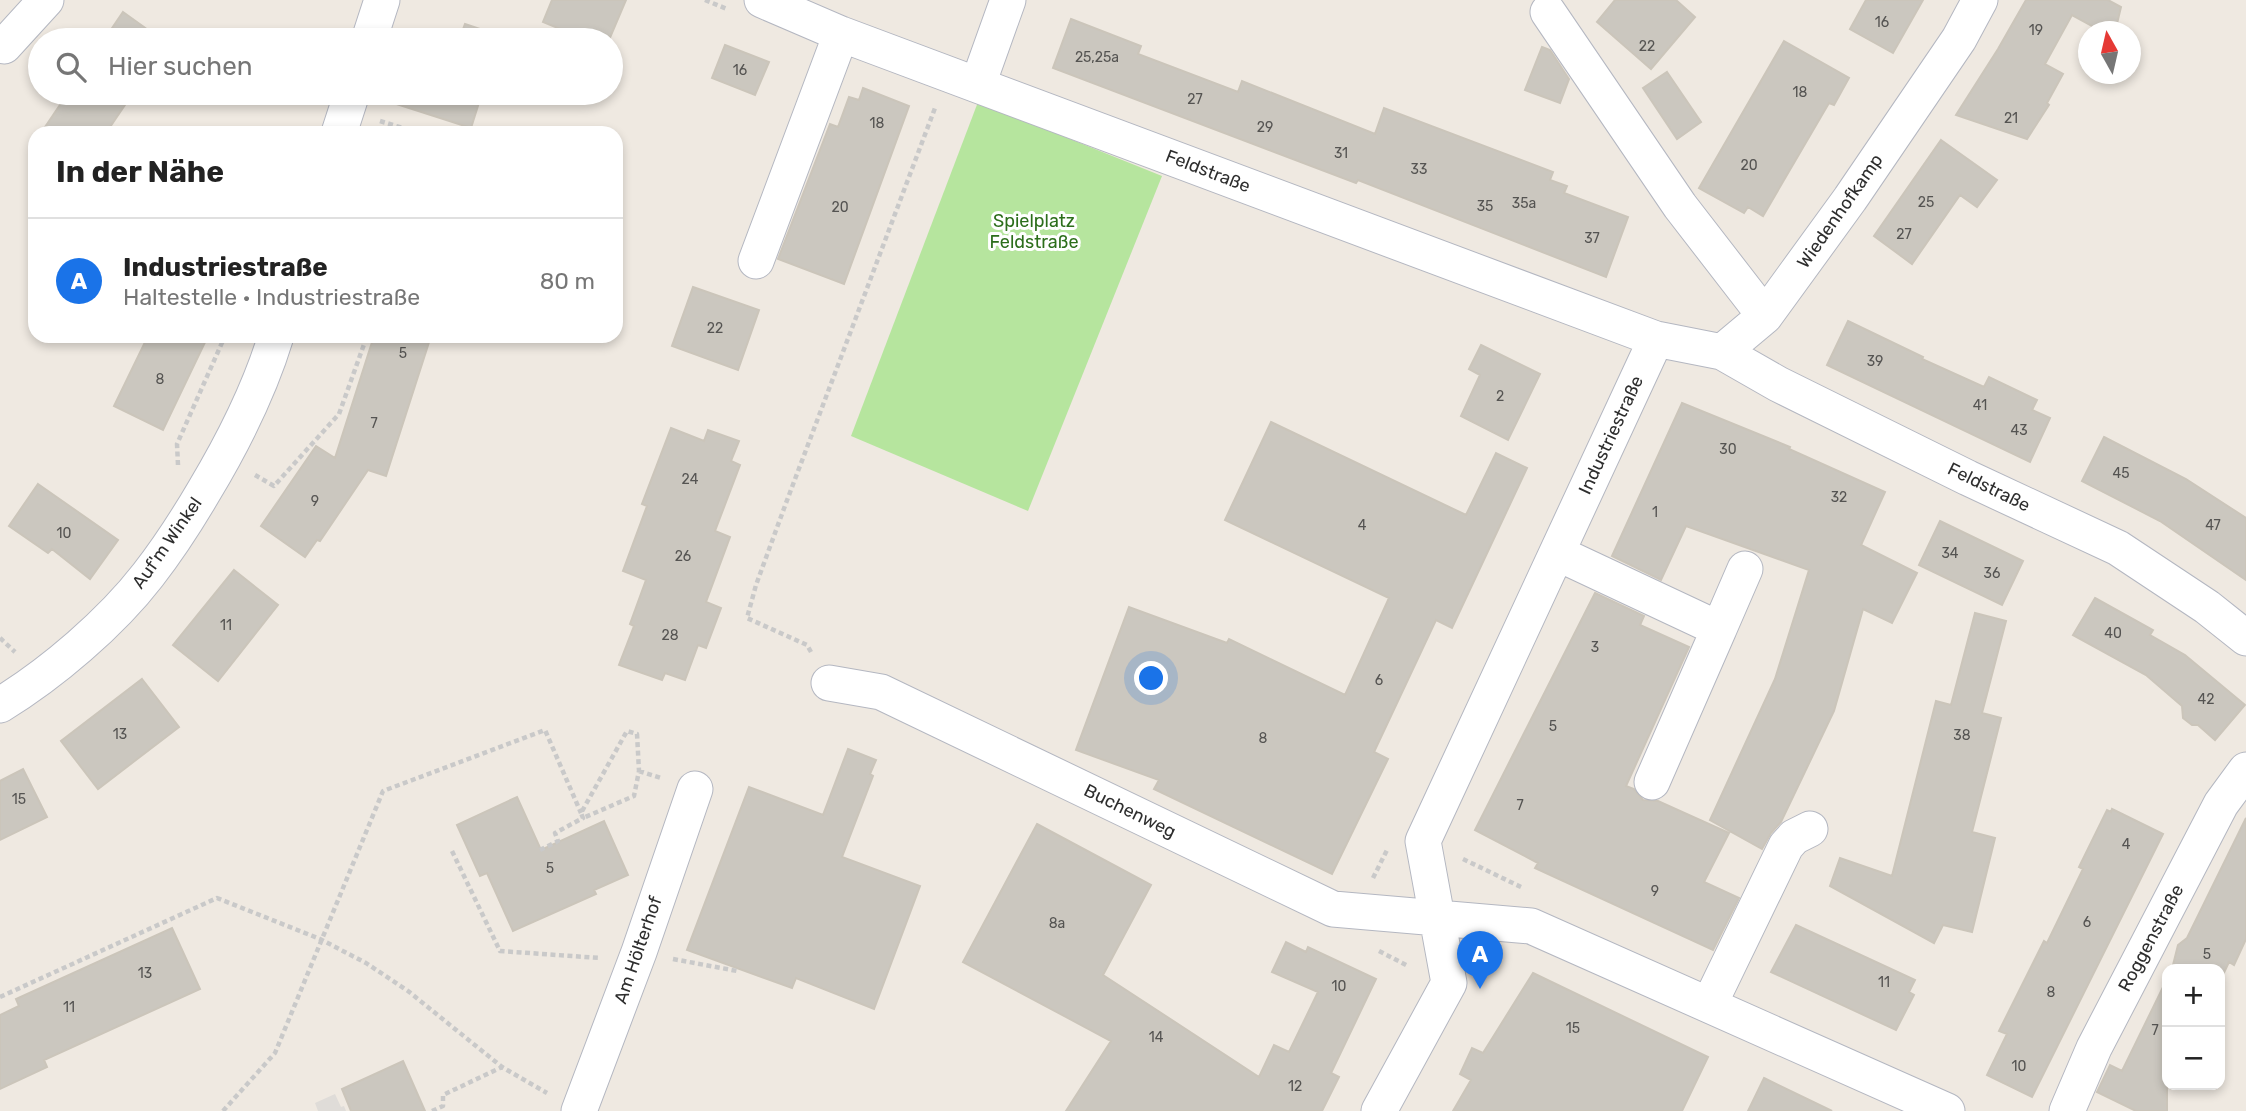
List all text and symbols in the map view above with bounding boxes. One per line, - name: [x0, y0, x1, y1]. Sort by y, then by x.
- house number: 16: [1875, 14, 1889, 31]
- north arrow: [2078, 21, 2141, 84]
- house number: 19: [2029, 22, 2043, 39]
- search box: [28, 28, 623, 105]
- house number: 22: [1639, 38, 1655, 55]
- icon: search: [52, 48, 90, 86]
- house number: 25,25a: [1075, 49, 1119, 66]
- text: Hier suchen: [108, 51, 253, 82]
- house number: 16: [733, 62, 747, 79]
- house number: 18: [1793, 84, 1808, 101]
- house number: 27: [1187, 91, 1203, 108]
- house number: 21: [2004, 110, 2018, 127]
- house number: 18: [870, 115, 885, 132]
- house number: 29: [1257, 119, 1273, 136]
- street label: Feldstraße: [1163, 145, 1253, 197]
- house number: 31: [1334, 145, 1348, 162]
- street label: Wiedenhofkamp: [1792, 150, 1888, 272]
- text: In der Nähe: [56, 154, 224, 190]
- house number: 20: [1740, 157, 1758, 174]
- house number: 33: [1411, 161, 1427, 178]
- house number: 25: [1918, 194, 1934, 211]
- house number: 35a: [1512, 195, 1536, 212]
- house number: 35: [1477, 198, 1493, 215]
- house number: 20: [831, 199, 849, 216]
- park label: Spielplatz Feldstraße: [990, 210, 1079, 253]
- house number: 27: [1896, 226, 1912, 243]
- house number: 37: [1584, 230, 1600, 247]
- text: Industriestraße: [123, 252, 328, 283]
- text: A: [71, 267, 87, 295]
- text: 80 m: [540, 267, 595, 295]
- text: Haltestelle · Industriestraße: [123, 283, 420, 311]
- house number: 22: [707, 320, 723, 337]
- house number: 5: [399, 345, 407, 362]
- house number: 39: [1867, 353, 1883, 370]
- house number: 8: [156, 371, 165, 388]
- street label: Industriestraße: [1574, 372, 1648, 498]
- house number: 2: [1496, 388, 1504, 405]
- house number: 41: [1973, 397, 1987, 414]
- house number: 7: [370, 415, 378, 432]
- house number: 43: [2010, 422, 2028, 439]
- house number: 30: [1719, 441, 1737, 458]
- street label: Feldstraße: [1944, 458, 2034, 516]
- house number: 45: [2112, 465, 2130, 482]
- house number: 24: [682, 471, 699, 488]
- house number: 32: [1831, 489, 1847, 506]
- street label: Auf'm Winkel: [127, 493, 207, 593]
- house number: 9: [311, 493, 319, 510]
- house number: 1: [1652, 504, 1658, 521]
- house number: 4: [1358, 517, 1367, 534]
- house number: 47: [2205, 517, 2221, 534]
- house number: 10: [57, 525, 72, 542]
- house number: 34: [1941, 545, 1959, 562]
- house number: 26: [675, 548, 691, 565]
- house number: 36: [1984, 565, 2000, 582]
- house number: 11: [220, 617, 232, 634]
- house number: 40: [2104, 625, 2122, 642]
- house number: 28: [661, 627, 679, 644]
- house number: 3: [1591, 639, 1599, 656]
- your location: [1134, 661, 1168, 695]
- house number: 6: [1375, 672, 1383, 689]
- house number: 42: [2198, 691, 2214, 708]
- house number: 5: [1549, 718, 1557, 735]
- house number: 13: [113, 726, 127, 743]
- house number: 38: [1953, 727, 1971, 744]
- house number: 8: [1259, 730, 1268, 747]
- street label: Buchenweg: [1080, 779, 1180, 843]
- house number: 15: [12, 791, 26, 808]
- house number: 7: [1516, 797, 1524, 814]
- house number: 4: [2122, 836, 2131, 853]
- house number: 5: [546, 860, 554, 877]
- street label: Roggenstraße: [2114, 881, 2188, 995]
- house number: 9: [1651, 883, 1659, 900]
- street label: Am Hölterhof: [609, 893, 667, 1007]
- house number: 6: [2083, 914, 2091, 931]
- house number: 8a: [1049, 915, 1065, 932]
- pin: A: [1457, 931, 1503, 989]
- house number: 5: [2203, 946, 2211, 963]
- map controls: [2162, 964, 2225, 1090]
- button: +: [2162, 964, 2225, 1027]
- house number: 13: [138, 965, 152, 982]
- house number: 11: [1878, 974, 1890, 991]
- house number: 10: [1332, 978, 1347, 995]
- house number: 8: [2047, 984, 2056, 1001]
- house number: 11: [63, 999, 75, 1016]
- house number: 15: [1566, 1020, 1580, 1037]
- house number: 7: [2151, 1022, 2159, 1039]
- button: −: [2162, 1027, 2225, 1090]
- house number: 14: [1149, 1029, 1164, 1046]
- house number: 10: [2012, 1058, 2027, 1075]
- house number: 12: [1288, 1078, 1302, 1095]

